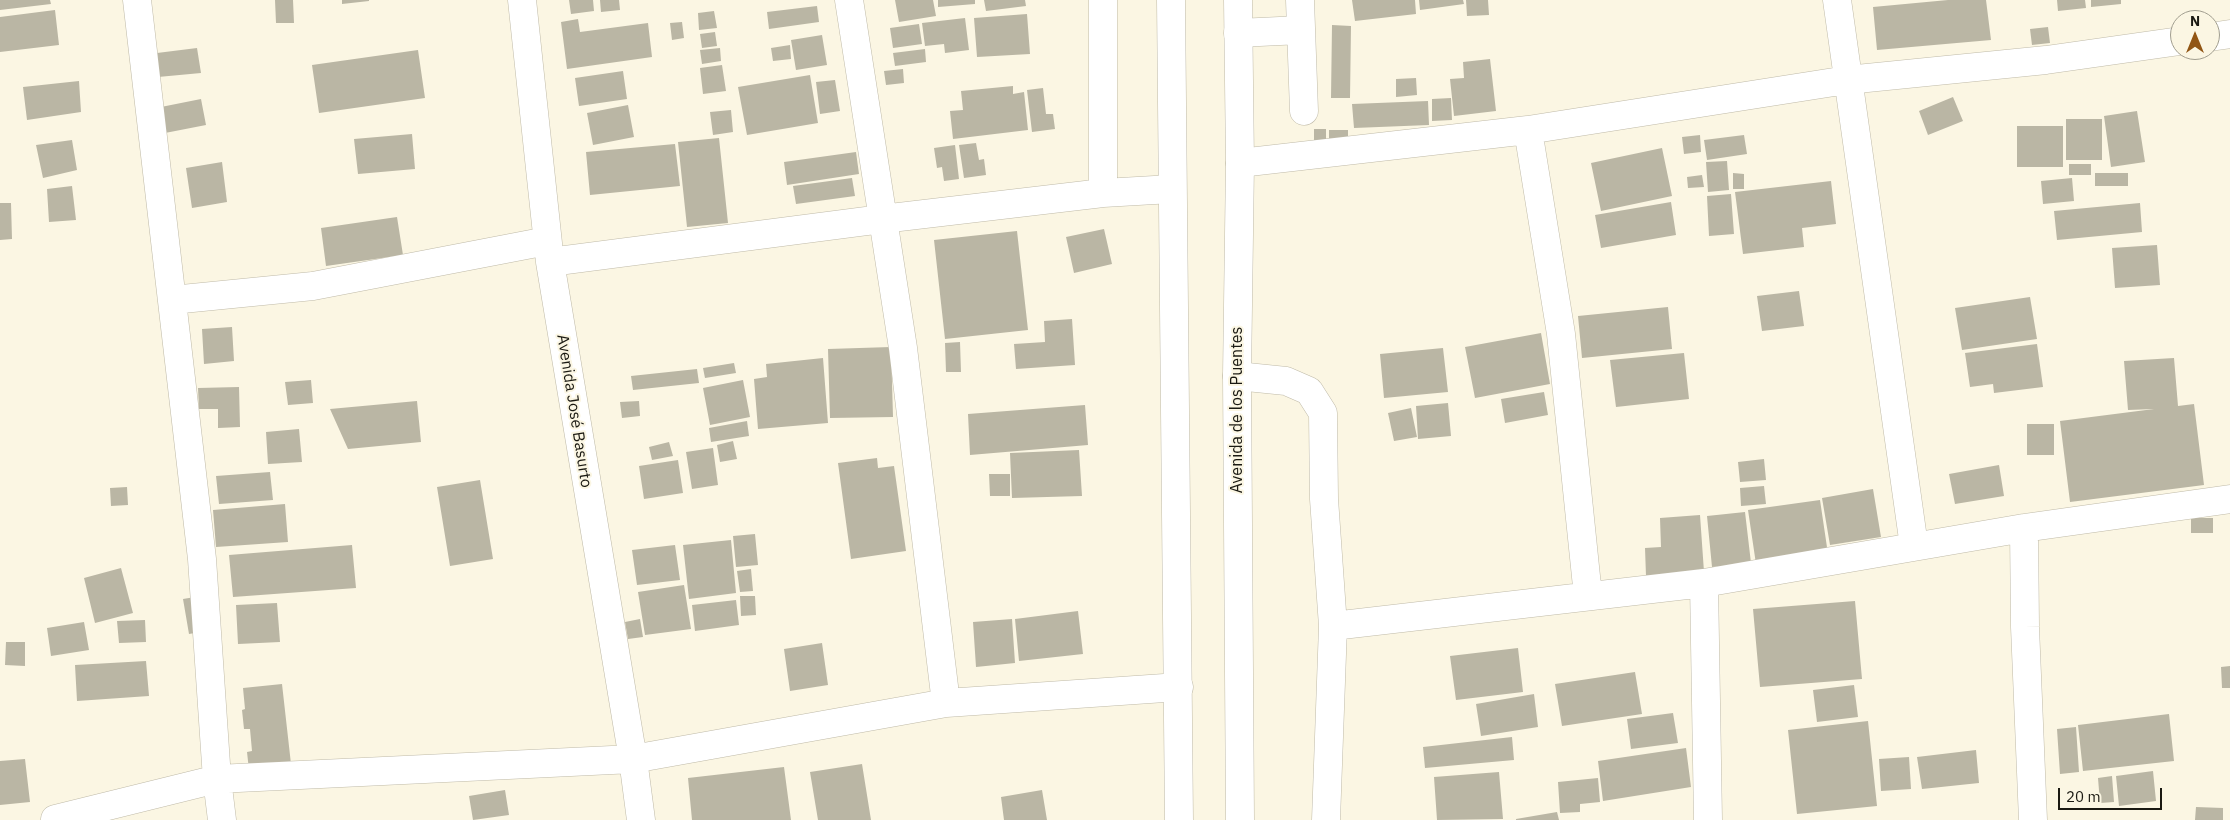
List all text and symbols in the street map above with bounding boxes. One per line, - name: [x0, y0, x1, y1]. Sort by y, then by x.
- north arrow: [2170, 10, 2220, 60]
- text: N: [2190, 12, 2200, 30]
- street label: Avenida de los Puentes: [1227, 327, 1247, 493]
- street label: Avenida José Basurto: [552, 333, 596, 489]
- scale bar: [2060, 778, 2164, 810]
- text: 20 m: [2066, 787, 2101, 806]

